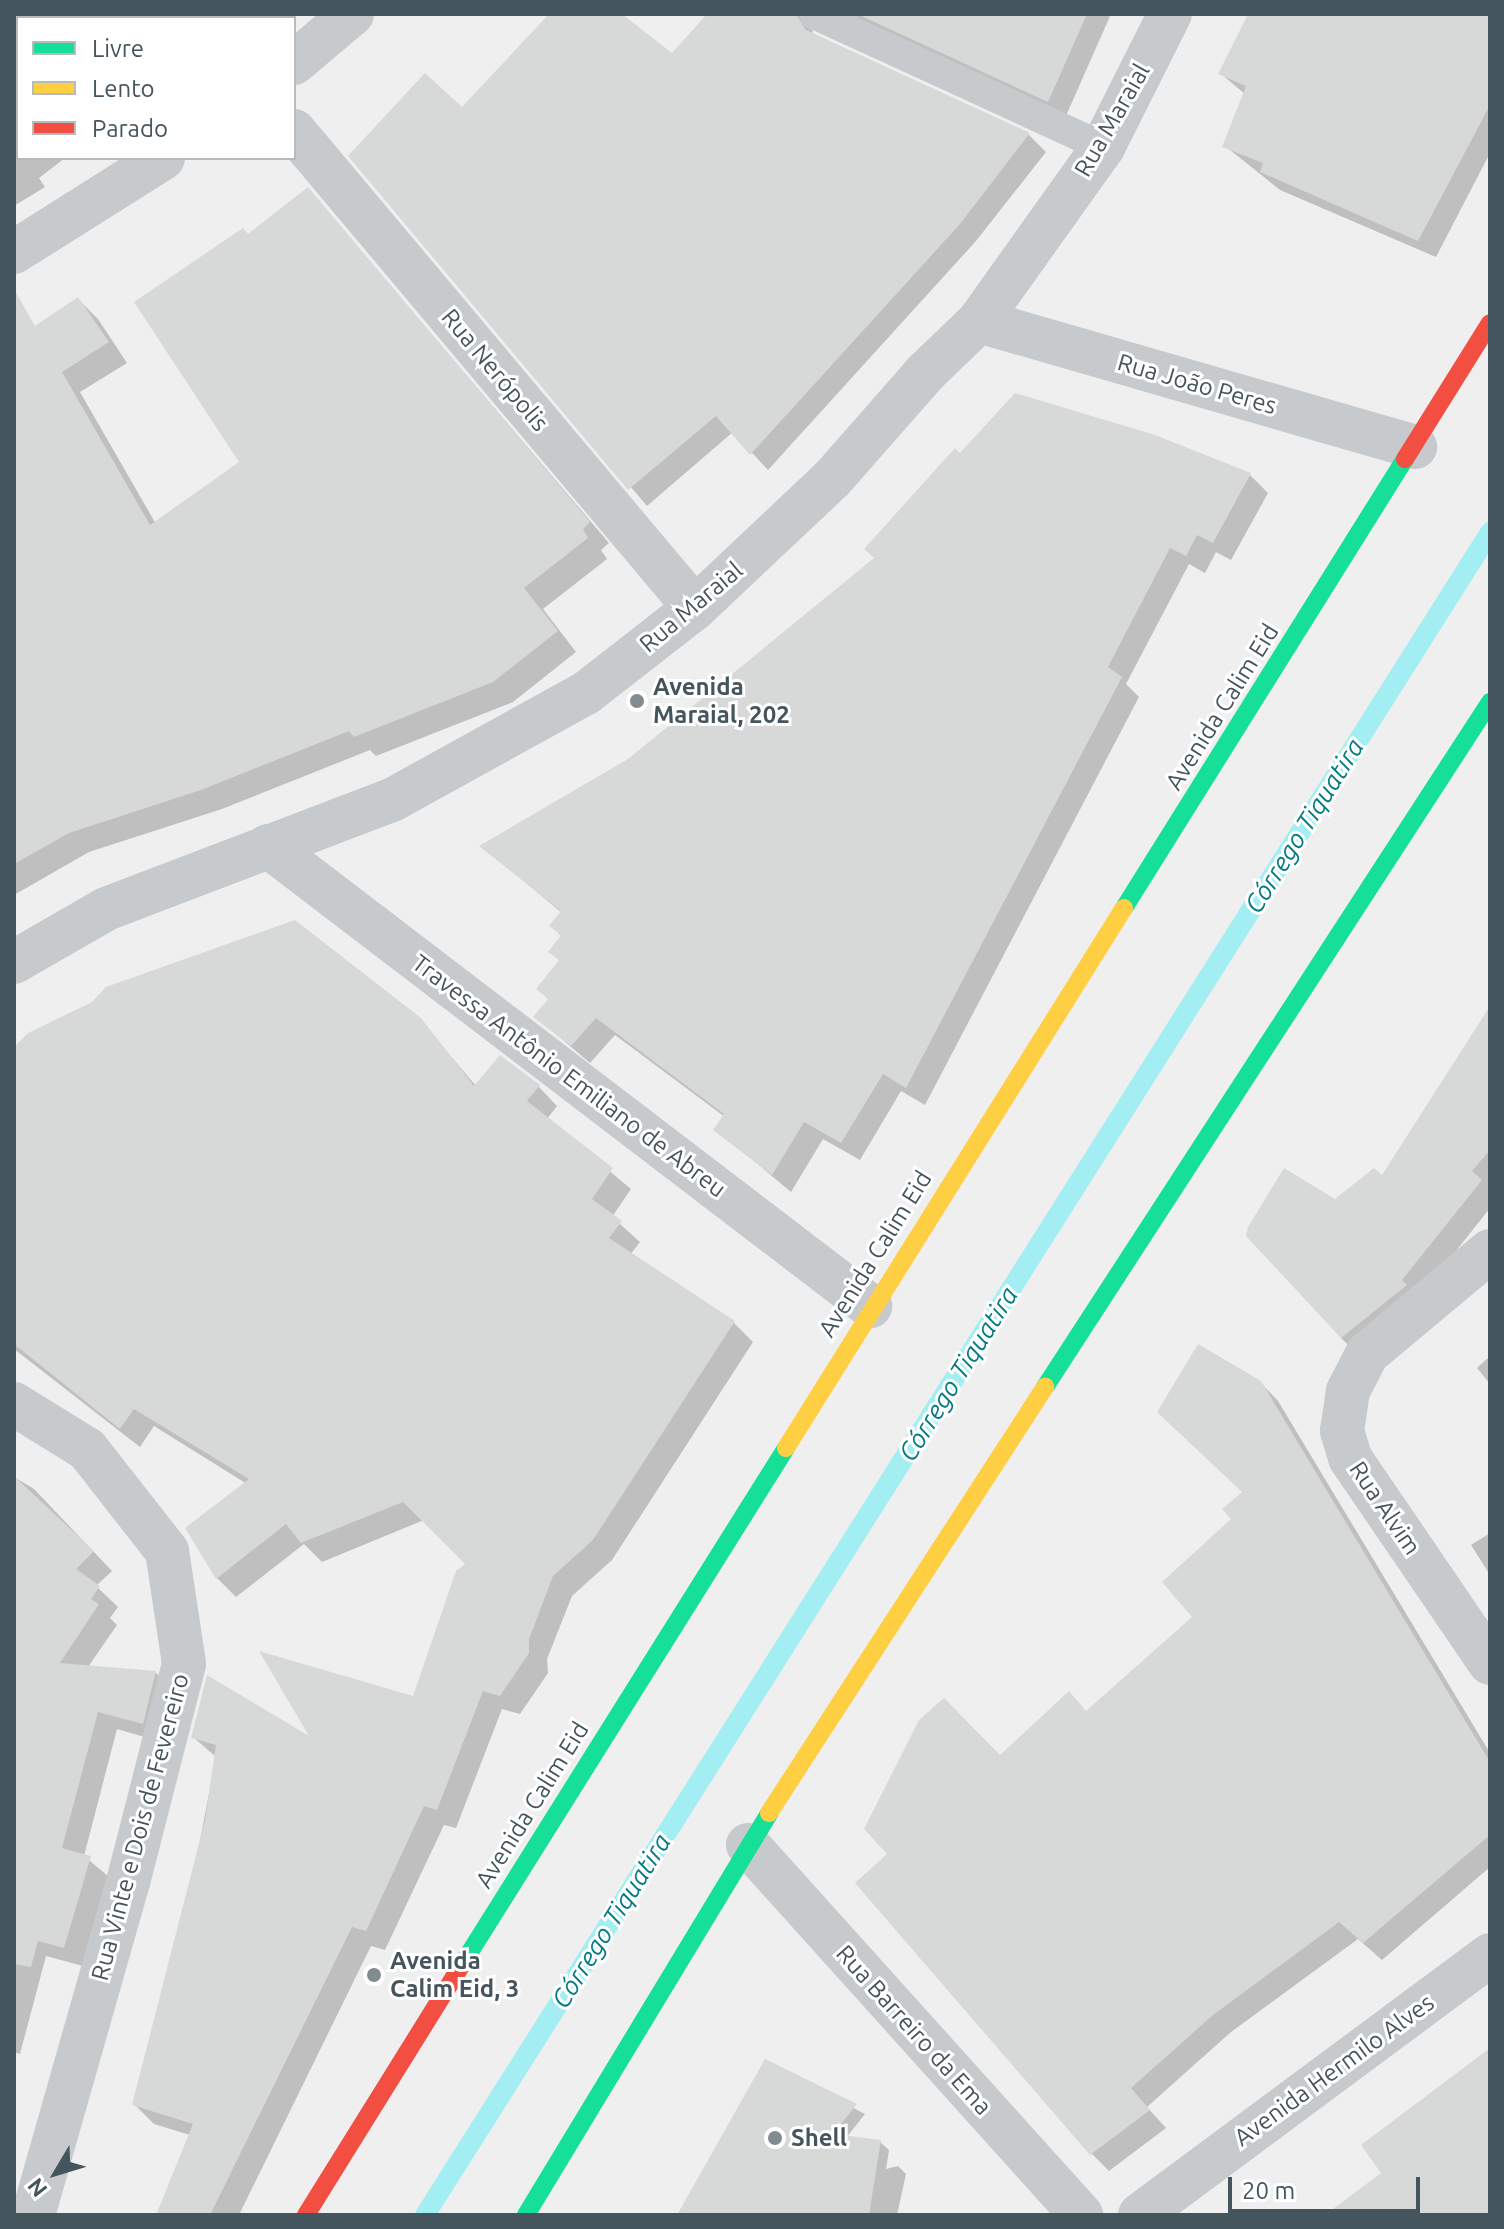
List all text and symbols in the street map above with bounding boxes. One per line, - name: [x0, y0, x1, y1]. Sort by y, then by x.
- legend: [16, 16, 296, 160]
- text: Livre: [92, 35, 144, 62]
- street label: Rua Maraial: [1068, 58, 1156, 182]
- text: Lento: [92, 75, 155, 102]
- text: Parado: [92, 115, 168, 142]
- street label: Rua Nerópolis: [436, 303, 554, 437]
- street label: Rua João Peres: [1114, 348, 1280, 420]
- street label: Rua Maraial: [634, 556, 748, 658]
- street label: Avenida Calim Eid: [1159, 619, 1285, 795]
- place label: Avenida Maraial, 202: [653, 673, 790, 729]
- marker: Avenida Maraial, 202: [628, 692, 646, 710]
- water label: Córrego Tiquatira: [1238, 733, 1370, 919]
- street label: Travessa Antônio Emiliano de Abreu: [406, 949, 732, 1203]
- street label: Avenida Calim Eid: [812, 1166, 938, 1342]
- water label: Córrego Tiquatira: [892, 1281, 1024, 1467]
- street label: Rua Alvim: [1343, 1456, 1427, 1560]
- street label: Rua Vinte e Dois de Fevereiro: [85, 1670, 195, 1984]
- street label: Avenida Calim Eid: [469, 1717, 595, 1893]
- water label: Córrego Tiquatira: [545, 1828, 677, 2014]
- street label: Rua Barreiro da Ema: [830, 1939, 998, 2121]
- place label: Avenida Calim Eid, 3: [390, 1947, 519, 2003]
- marker: Avenida Calim Eid, 3: [365, 1966, 383, 1984]
- street label: Avenida Hermilo Alves: [1228, 1988, 1440, 2152]
- place label: Shell: [791, 2124, 847, 2152]
- marker: Shell: [766, 2129, 784, 2147]
- north arrow: [16, 2133, 96, 2213]
- scale bar: [1232, 2161, 1424, 2211]
- text: N: [22, 2174, 52, 2202]
- text: 20 m: [1242, 2177, 1295, 2204]

